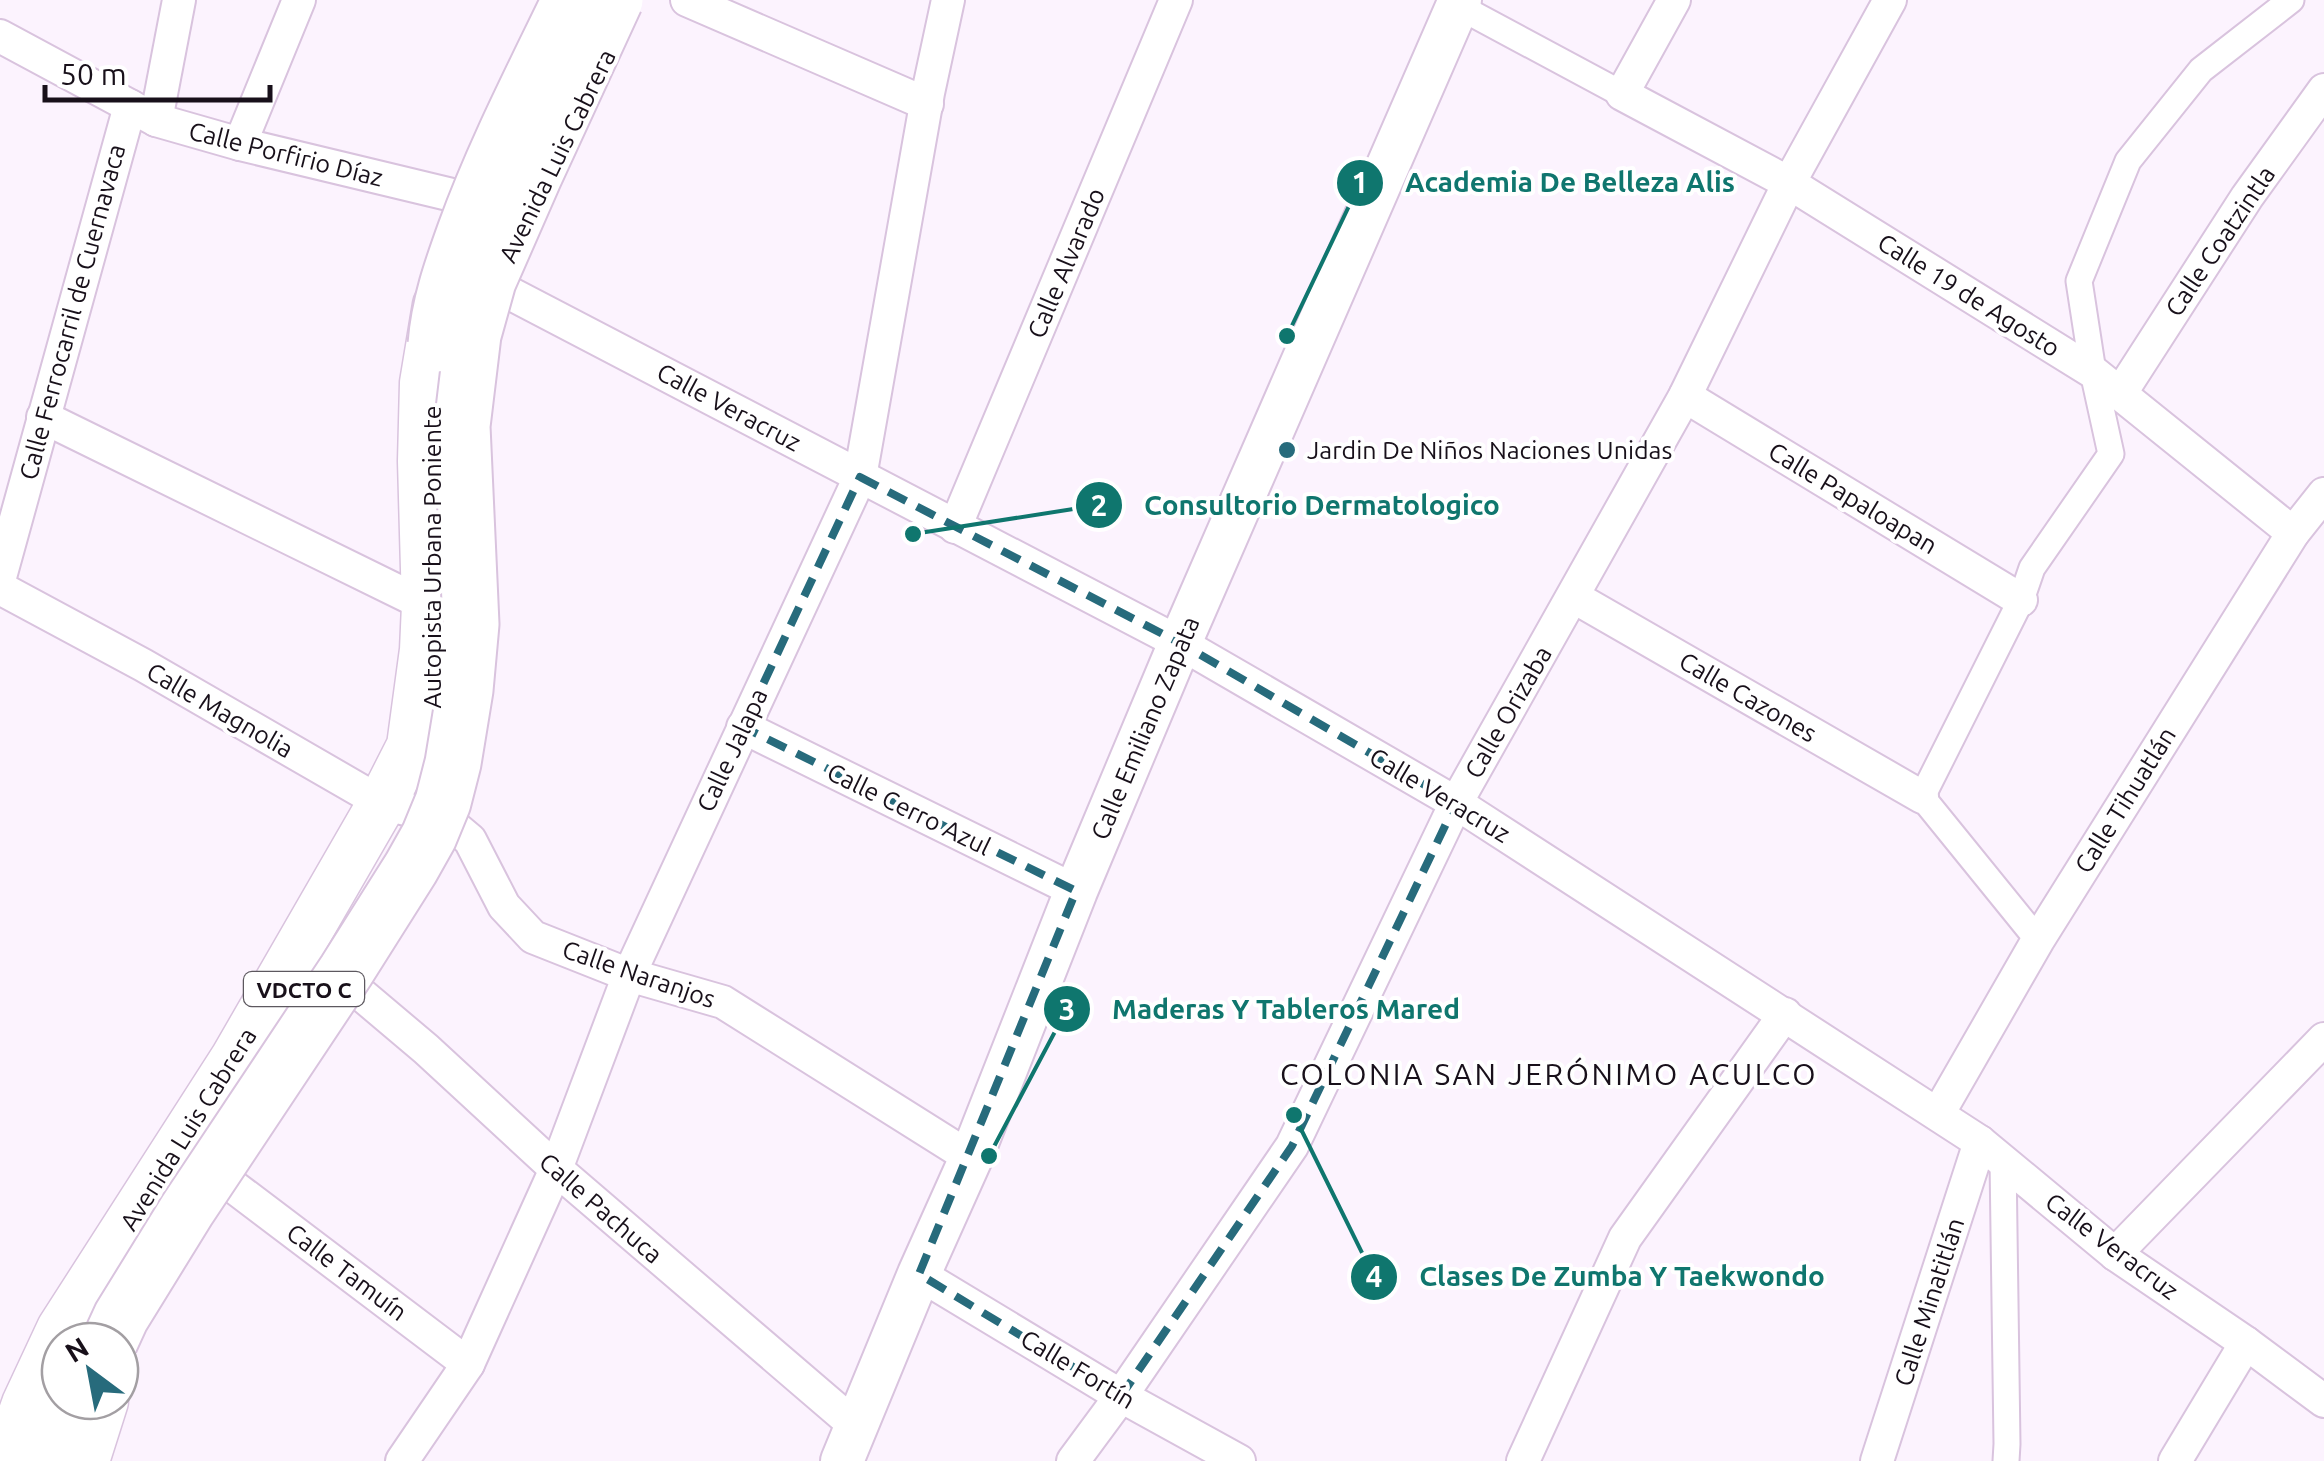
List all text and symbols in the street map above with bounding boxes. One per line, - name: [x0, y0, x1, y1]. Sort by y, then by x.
- scale bar: [45, 40, 270, 102]
- street label: Avenida Luis Cabrera: [493, 45, 621, 267]
- text: 50 m: [60, 57, 127, 91]
- street label: Calle Porfirio Díaz: [186, 116, 386, 192]
- street label: Calle Ferrocarril de Cuernavaca: [14, 141, 130, 483]
- callout: Academia De Belleza Alis: [1335, 154, 1755, 212]
- street label: Calle Coatzintla: [2160, 161, 2280, 321]
- text: 1: [1352, 165, 1368, 199]
- text: Academia De Belleza Alis: [1405, 166, 1735, 197]
- street label: Calle Alvarado: [1022, 184, 1110, 342]
- street label: Calle 19 de Agosto: [1873, 228, 2065, 362]
- street label: Calle Veracruz: [652, 357, 806, 457]
- street label: Autopista Urbana Poniente: [418, 405, 446, 709]
- place label: Jardin De Niños Naciones Unidas: [1307, 436, 1672, 464]
- street label: Calle Papaloapan: [1764, 437, 1942, 559]
- marker: Jardin De Niños Naciones Unidas: [1276, 439, 1298, 461]
- callout: Consultorio Dermatologico: [1074, 476, 1520, 534]
- text: 2: [1091, 488, 1107, 522]
- text: Consultorio Dermatologico: [1144, 489, 1500, 520]
- street label: Calle Emiliano Zapata: [1085, 612, 1205, 844]
- street label: Calle Orizaba: [1459, 641, 1557, 783]
- street label: Calle Cazones: [1674, 646, 1822, 748]
- street label: Calle Magnolia: [142, 657, 298, 763]
- street label: Calle Jalapa: [691, 684, 773, 816]
- street label: Calle Tihuatlán: [2069, 722, 2181, 878]
- street label: Calle Veracruz: [1365, 742, 1515, 848]
- street label: Calle Cerro Azul: [823, 757, 995, 861]
- street label: Calle Naranjos: [559, 935, 719, 1013]
- road number: VDCTO C: [244, 972, 364, 1006]
- callout: Maderas Y Tableros Mared: [1042, 980, 1480, 1038]
- text: 3: [1059, 992, 1075, 1026]
- text: Maderas Y Tableros Mared: [1112, 993, 1460, 1024]
- street label: Avenida Luis Cabrera: [114, 1023, 262, 1235]
- district label: COLONIA SAN JERÓNIMO ACULCO: [1280, 1057, 1818, 1091]
- street label: Calle Pachuca: [534, 1147, 668, 1269]
- street label: Calle Veracruz: [2040, 1187, 2184, 1305]
- street label: Calle Minatitlán: [1889, 1214, 1969, 1390]
- street label: Calle Tamuín: [282, 1218, 412, 1326]
- callout: Clases De Zumba Y Taekwondo: [1349, 1248, 1845, 1306]
- text: 4: [1366, 1259, 1382, 1293]
- text: Clases De Zumba Y Taekwondo: [1419, 1260, 1825, 1291]
- north arrow: [40, 1321, 140, 1421]
- street label: Calle Fortín: [1016, 1324, 1140, 1414]
- text: N: [59, 1331, 94, 1368]

